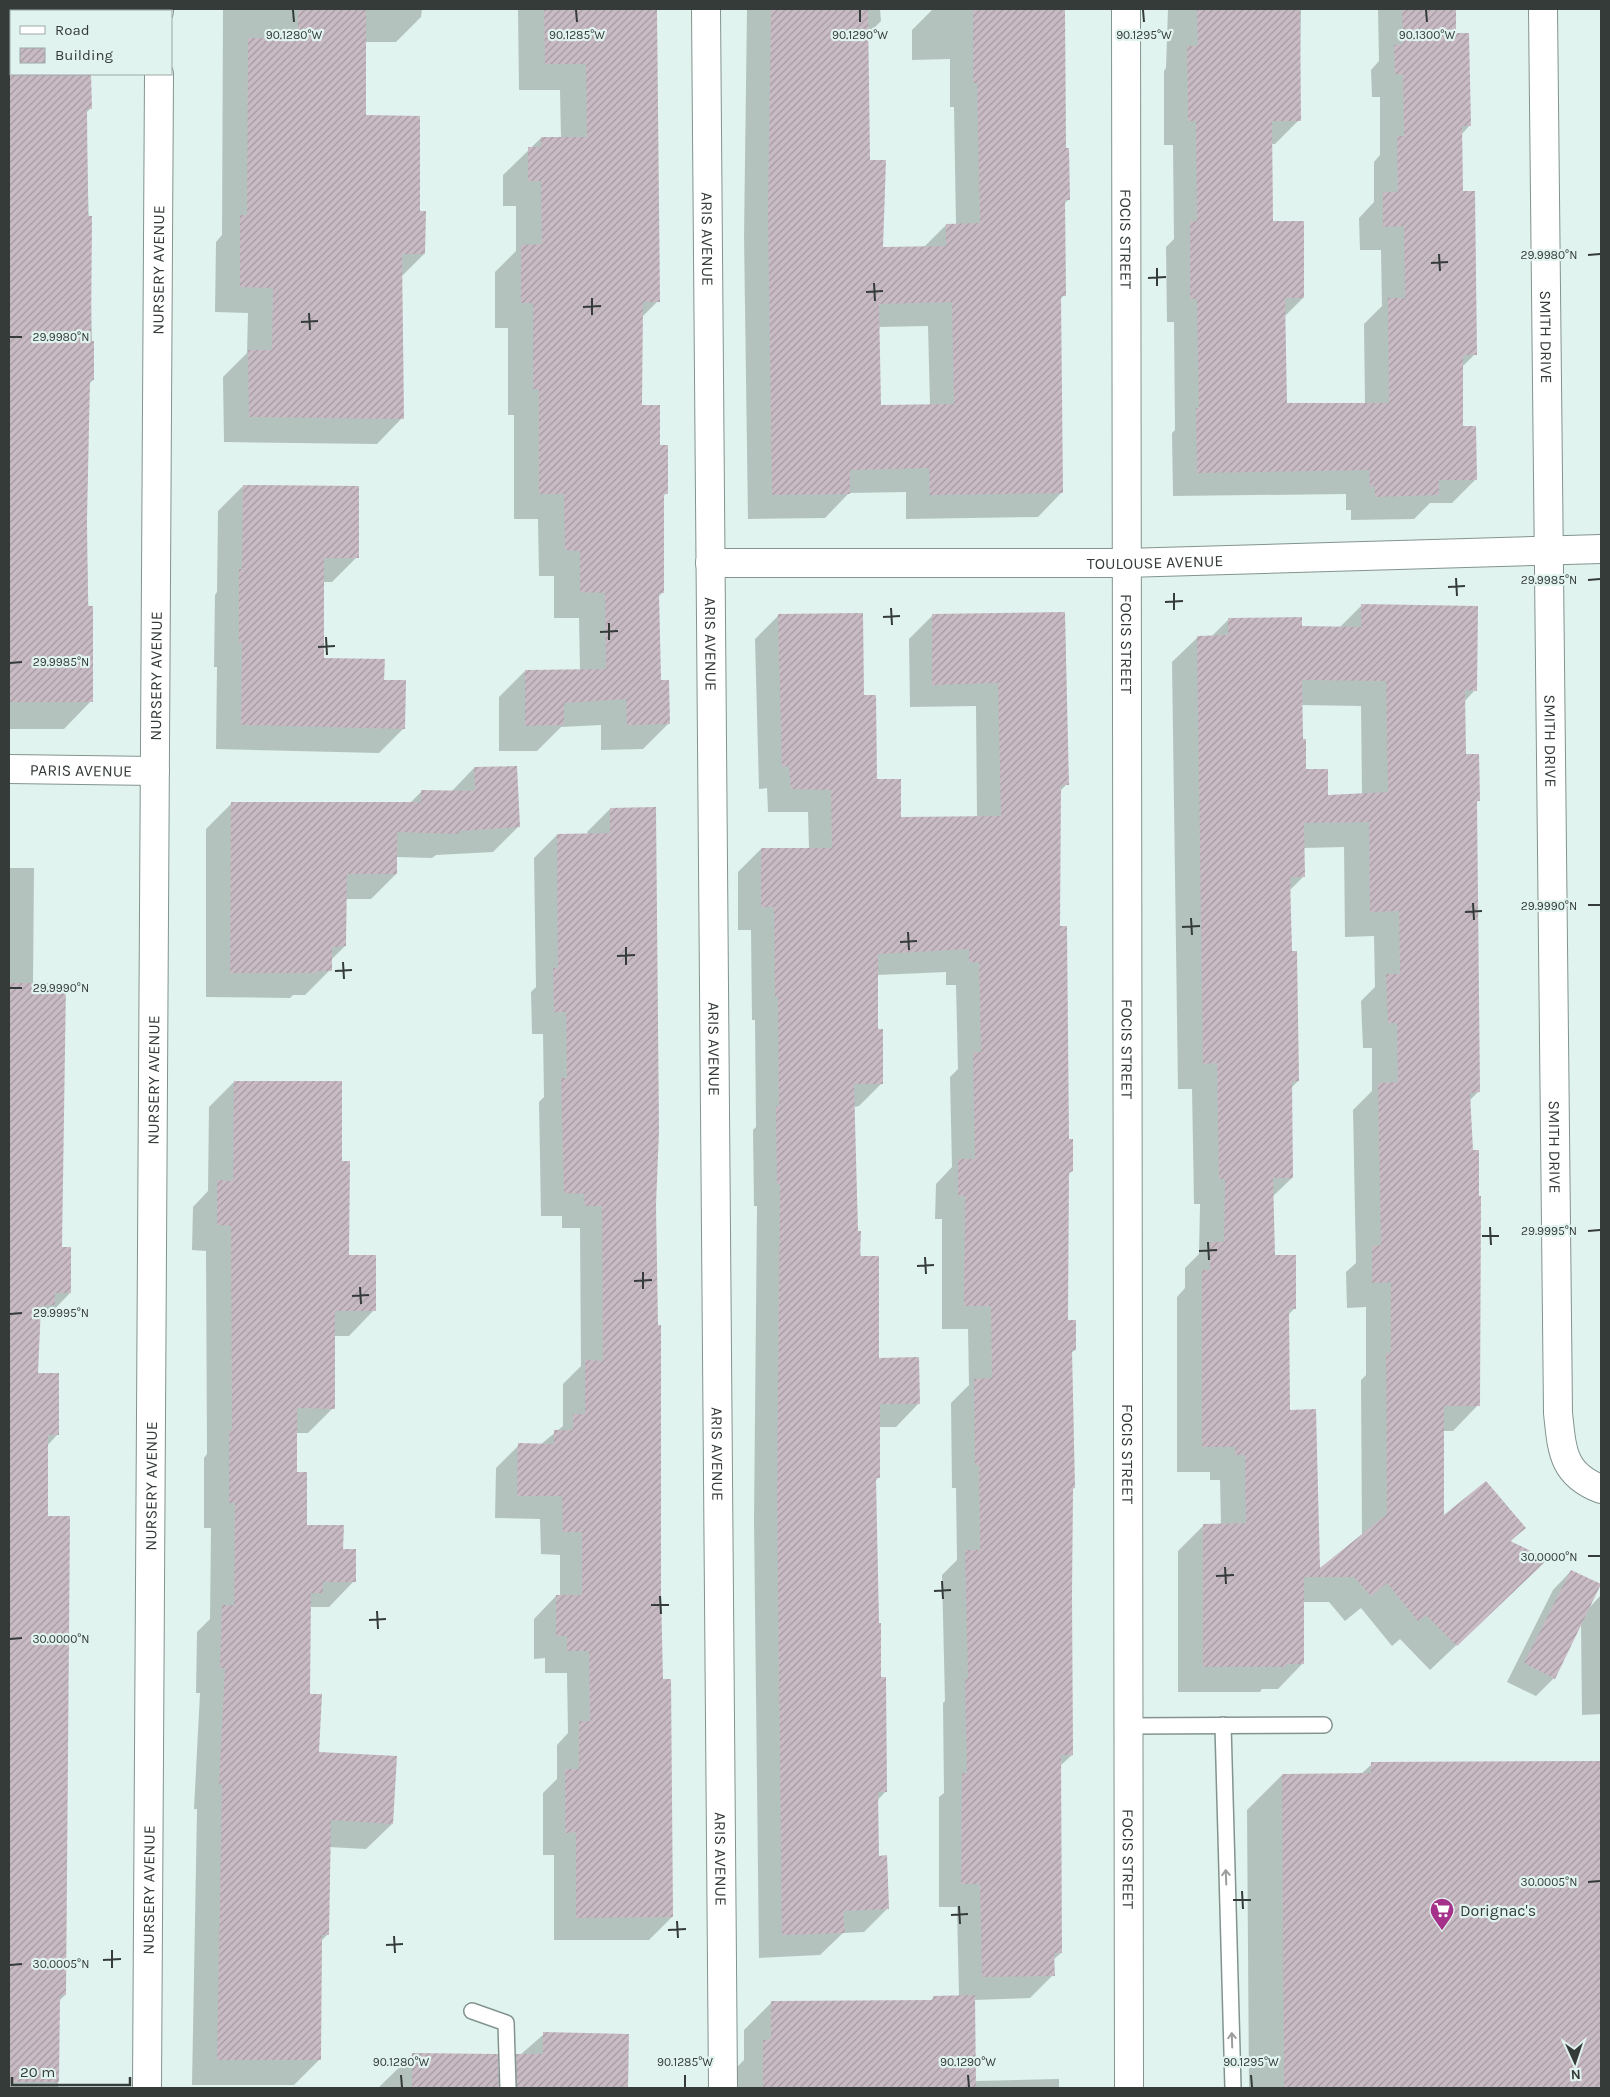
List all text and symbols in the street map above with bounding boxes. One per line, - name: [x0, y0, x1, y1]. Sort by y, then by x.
- legend: [10, 10, 172, 75]
- text: Road: [55, 21, 90, 39]
- text: 90.1280°W: [266, 28, 322, 42]
- text: 90.1285°W: [549, 28, 605, 42]
- text: 90.1290°W: [832, 28, 888, 42]
- text: 90.1295°W: [1116, 28, 1172, 42]
- text: 90.1300°W: [1399, 28, 1455, 42]
- text: Building: [55, 46, 113, 64]
- street label: FOCIS STREET: [1116, 189, 1135, 289]
- street label: ARIS AVENUE: [697, 192, 717, 286]
- street label: NURSERY AVENUE: [148, 205, 168, 335]
- text: 29.9980°N: [1521, 248, 1577, 262]
- street label: SMITH DRIVE: [1536, 290, 1556, 384]
- text: 29.9980°N: [33, 330, 89, 344]
- street label: TOULOUSE AVENUE: [1087, 551, 1224, 573]
- text: 29.9985°N: [1521, 573, 1577, 587]
- street label: FOCIS STREET: [1117, 594, 1136, 694]
- street label: ARIS AVENUE: [701, 597, 721, 691]
- street label: NURSERY AVENUE: [146, 611, 166, 741]
- text: 29.9985°N: [33, 655, 89, 669]
- street label: SMITH DRIVE: [1540, 694, 1560, 788]
- street label: PARIS AVENUE: [30, 760, 132, 781]
- text: 29.9990°N: [1521, 899, 1577, 913]
- text: 29.9990°N: [33, 981, 89, 995]
- street label: FOCIS STREET: [1117, 999, 1137, 1099]
- street label: ARIS AVENUE: [704, 1002, 724, 1096]
- street label: NURSERY AVENUE: [144, 1015, 163, 1145]
- street label: SMITH DRIVE: [1545, 1100, 1565, 1194]
- text: 29.9995°N: [1521, 1224, 1577, 1238]
- text: 29.9995°N: [33, 1306, 89, 1320]
- street label: FOCIS STREET: [1118, 1404, 1137, 1504]
- street label: ARIS AVENUE: [707, 1407, 727, 1501]
- street label: NURSERY AVENUE: [141, 1421, 161, 1551]
- text: 30.0000°N: [1520, 1550, 1578, 1564]
- text: 30.0000°N: [32, 1632, 90, 1646]
- street label: FOCIS STREET: [1119, 1809, 1138, 1909]
- street label: ARIS AVENUE: [711, 1812, 731, 1906]
- street label: NURSERY AVENUE: [139, 1825, 159, 1955]
- one-way arrow: [1221, 1869, 1230, 1885]
- text: 30.0005°N: [1521, 1875, 1577, 1889]
- supermarket icon: Dorignac's: [1429, 1897, 1455, 1931]
- place label: Dorignac's: [1460, 1901, 1536, 1920]
- text: 30.0005°N: [33, 1957, 89, 1971]
- one-way arrow: [1227, 2032, 1236, 2048]
- north arrow: [1550, 2037, 1600, 2087]
- scale bar: [12, 2054, 130, 2086]
- text: 90.1280°W: [373, 2055, 429, 2069]
- text: 90.1285°W: [657, 2055, 713, 2069]
- text: 90.1290°W: [940, 2055, 996, 2069]
- text: 90.1295°W: [1223, 2055, 1279, 2069]
- text: 20 m: [20, 2063, 55, 2081]
- text: N: [1570, 2066, 1581, 2083]

